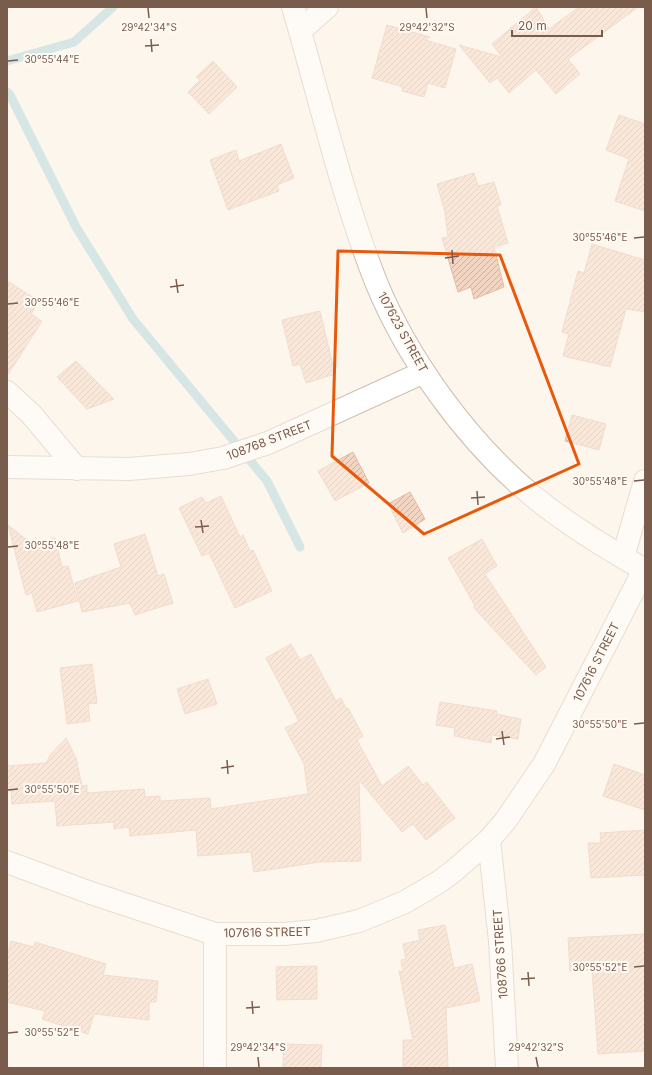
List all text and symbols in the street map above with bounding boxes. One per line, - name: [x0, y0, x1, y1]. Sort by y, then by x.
- scale bar: [512, 12, 602, 38]
- text: 20 m: [518, 18, 547, 33]
- text: 29°42'34"S: [121, 21, 177, 33]
- text: 29°42'32"S: [399, 21, 455, 33]
- text: 30°55'44"E: [24, 53, 80, 65]
- text: 30°55'46"E: [573, 231, 627, 243]
- street label: 107623 STREET: [375, 289, 431, 375]
- text: 30°55'46"E: [25, 296, 79, 308]
- street label: 108768 STREET: [224, 417, 314, 463]
- text: 30°55'48"E: [573, 475, 627, 487]
- text: 30°55'48"E: [25, 539, 79, 551]
- street label: 107616 STREET: [569, 619, 623, 704]
- text: 30°55'50"E: [572, 718, 628, 730]
- text: 30°55'50"E: [24, 783, 80, 795]
- street label: 108766 STREET: [489, 908, 511, 999]
- street label: 107616 STREET: [223, 924, 311, 940]
- text: 30°55'52"E: [572, 961, 628, 973]
- text: 30°55'52"E: [24, 1026, 80, 1038]
- text: 29°42'34"S: [230, 1041, 286, 1053]
- text: 29°42'32"S: [508, 1041, 564, 1053]

